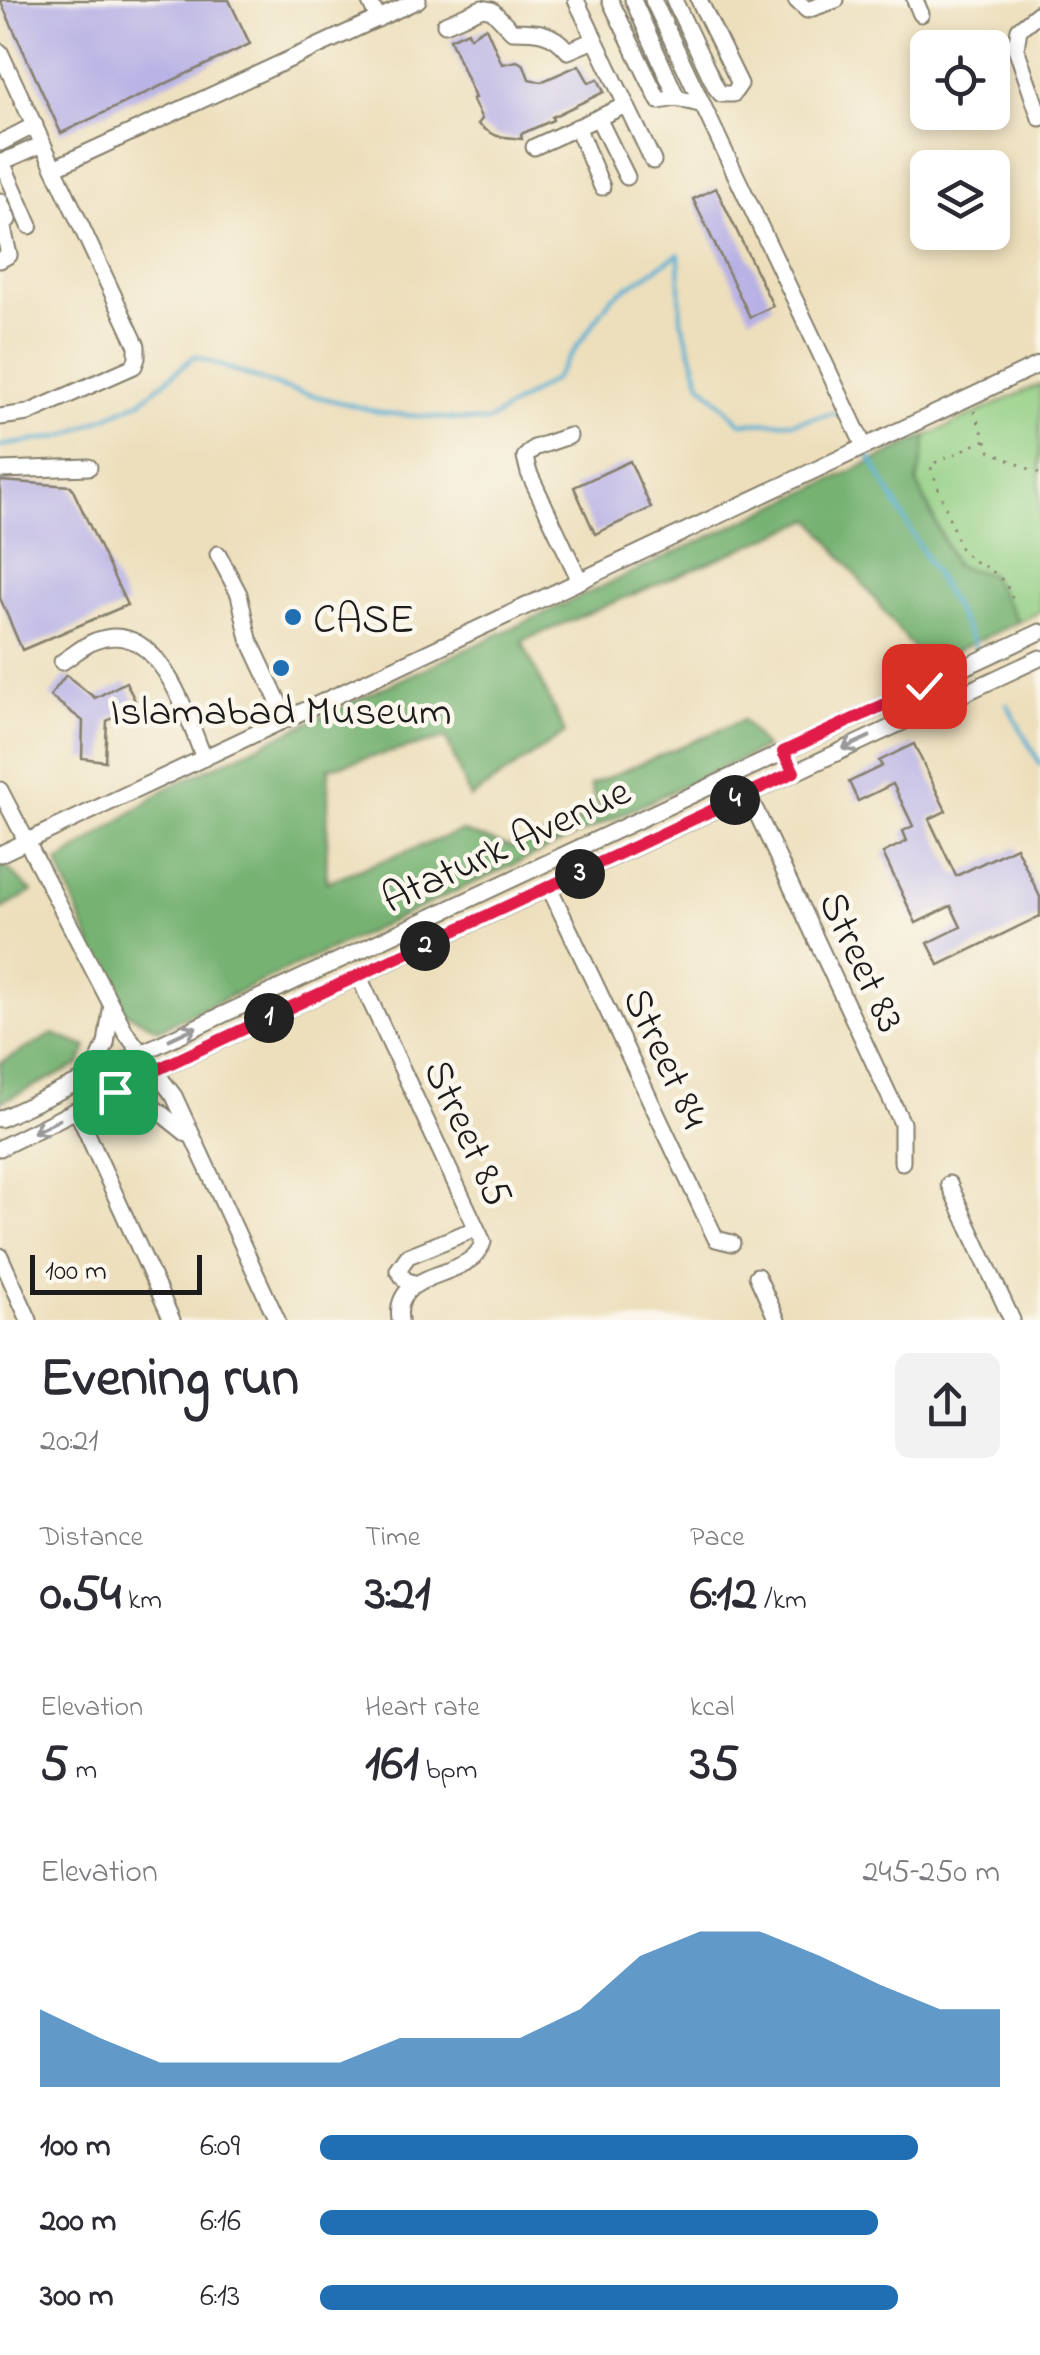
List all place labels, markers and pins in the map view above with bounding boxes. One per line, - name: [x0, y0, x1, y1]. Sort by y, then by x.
- place label: CASE: [313, 591, 414, 652]
- marker: CASE: [282, 606, 304, 628]
- pin: [882, 644, 967, 729]
- marker: Islamabad Museum: [270, 657, 292, 679]
- place label: Islamabad Museum: [110, 683, 452, 744]
- pin: 4: [710, 775, 760, 825]
- pin: 3: [555, 849, 605, 899]
- pin: 2: [400, 921, 450, 971]
- pin: 1: [244, 993, 294, 1043]
- pin: [73, 1050, 158, 1135]

